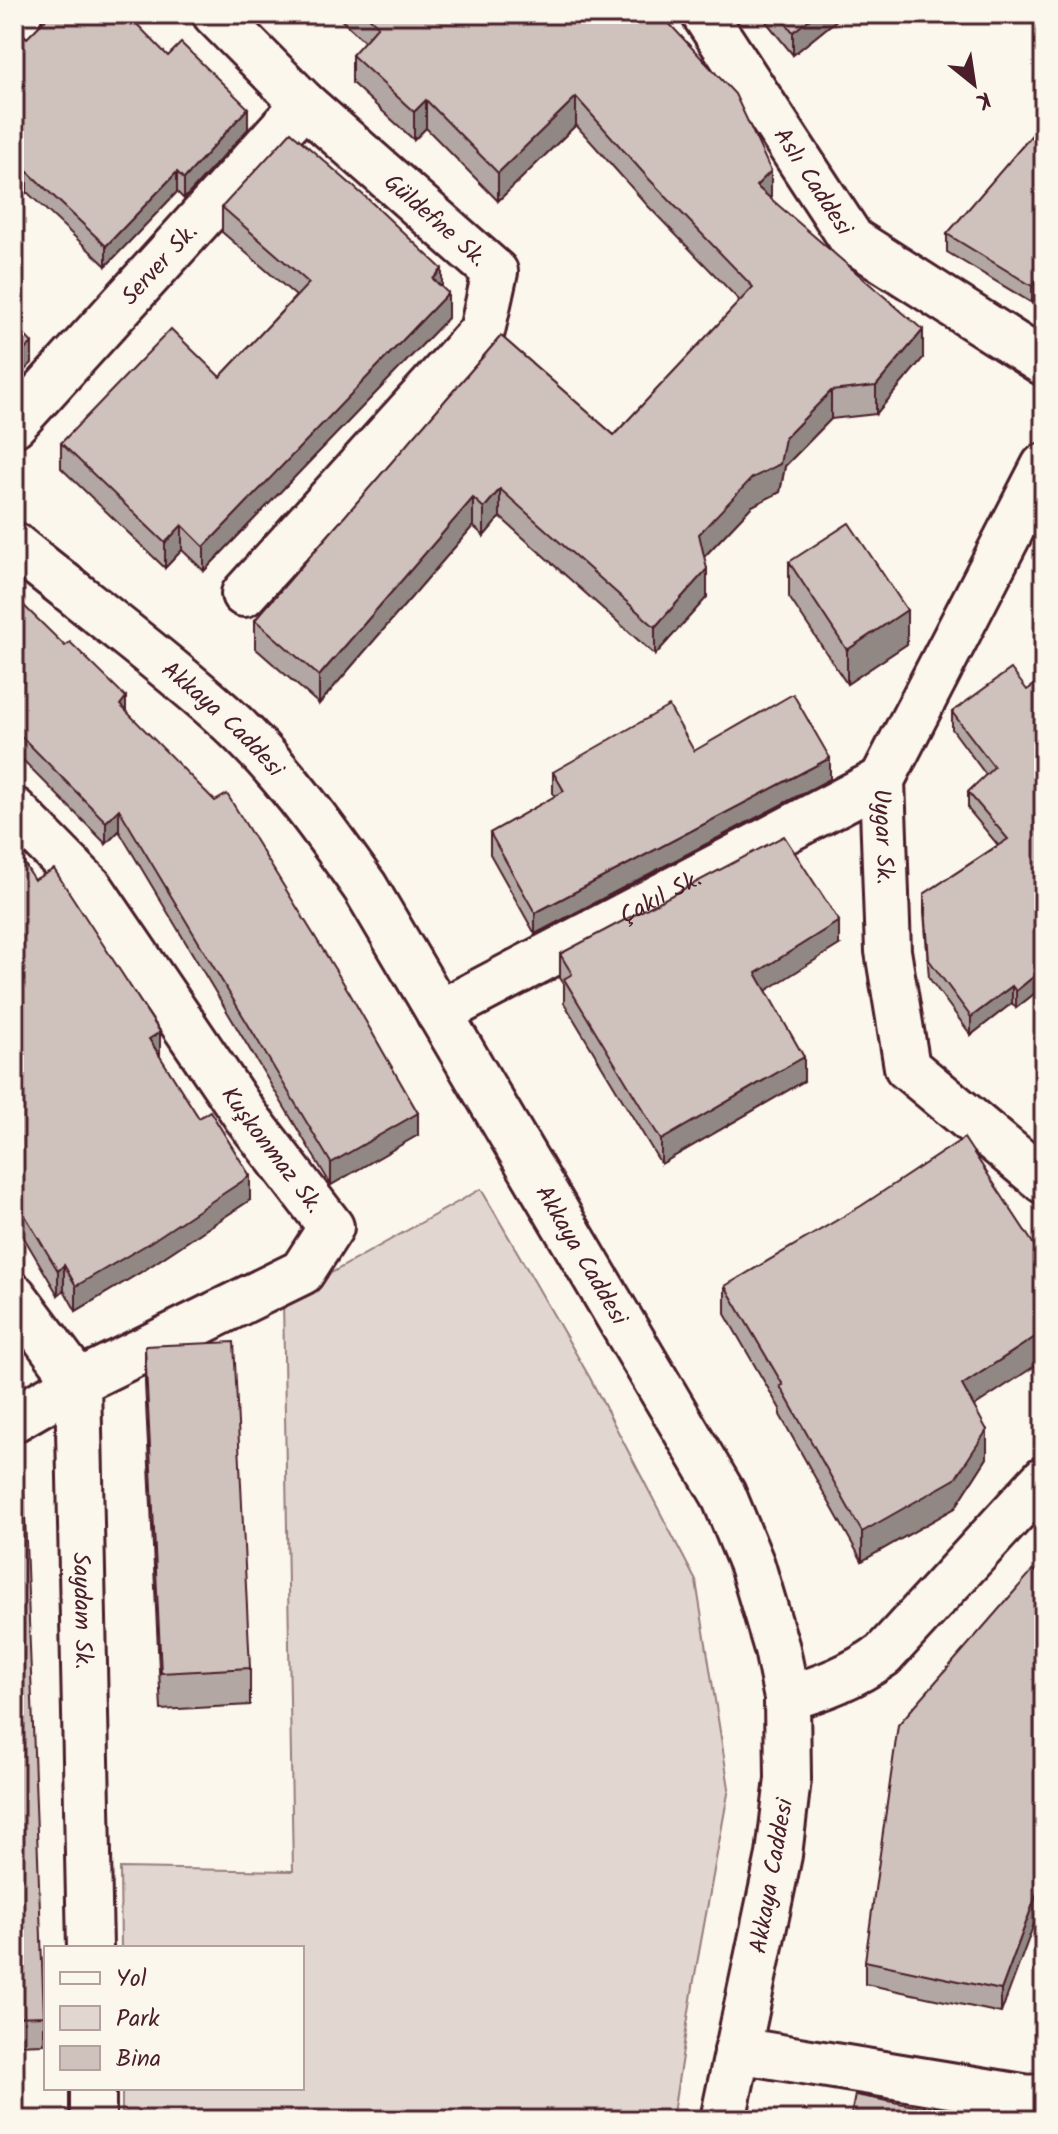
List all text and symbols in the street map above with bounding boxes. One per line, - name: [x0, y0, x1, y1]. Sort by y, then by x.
- north arrow: [934, 44, 1014, 124]
- text: K: [968, 81, 997, 118]
- street label: Aslı Caddesi: [762, 120, 863, 245]
- street label: Güldefne Sk.: [374, 164, 495, 278]
- street label: Server Sk.: [112, 215, 208, 315]
- street label: Akkaya Caddesi: [152, 652, 294, 788]
- street label: Uygar Sk.: [861, 788, 904, 885]
- street label: Çakıl Sk.: [613, 860, 709, 936]
- street label: Kuşkonmaz Sk.: [210, 1079, 332, 1223]
- street label: Akkaya Caddesi: [524, 1178, 638, 1334]
- street label: Saydam Sk.: [61, 1552, 102, 1670]
- street label: Akkaya Caddesi: [740, 1794, 806, 1957]
- legend: [44, 1946, 304, 2090]
- text: Yol: [116, 1960, 147, 1999]
- text: Park: [116, 2000, 160, 2039]
- text: Bina: [116, 2040, 161, 2079]

